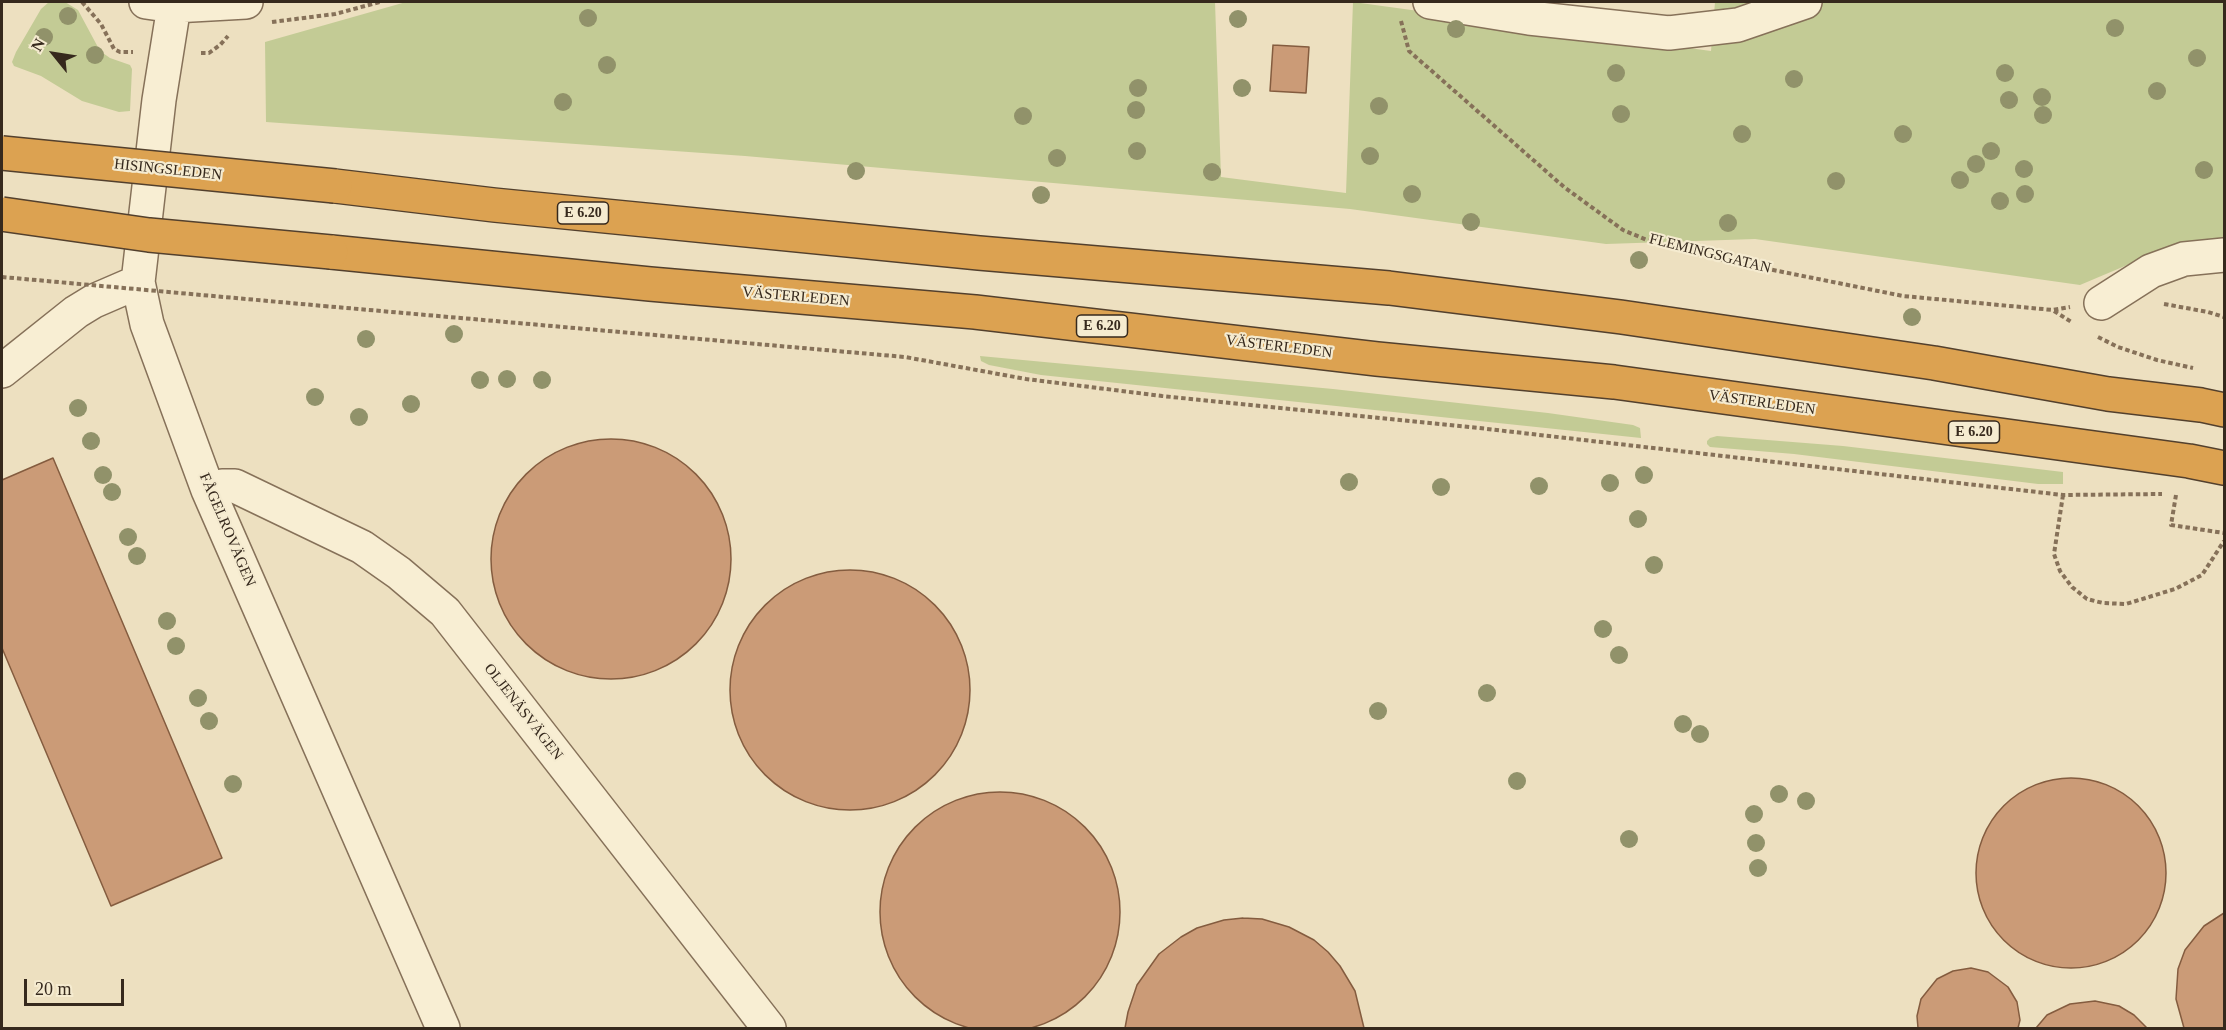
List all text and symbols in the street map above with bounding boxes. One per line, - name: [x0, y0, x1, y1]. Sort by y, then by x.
- north arrow: [24, 24, 84, 84]
- text: N: [28, 35, 48, 54]
- street label: HISINGSLEDEN: [113, 155, 223, 185]
- road number: E 6.20: [558, 202, 608, 224]
- street label: FLEMINGSGATAN: [1647, 230, 1773, 278]
- street label: VÄSTERLEDEN: [742, 283, 850, 311]
- road number: E 6.20: [1076, 315, 1128, 337]
- street label: VÄSTERLEDEN: [1225, 332, 1333, 362]
- street label: VÄSTERLEDEN: [1708, 387, 1816, 419]
- road number: E 6.20: [1948, 421, 2000, 443]
- street label: FÅGELROVÄGEN: [195, 470, 259, 590]
- street label: OLJENÄSVÄGEN: [480, 660, 566, 764]
- scale bar: [27, 967, 128, 1005]
- text: 20 m: [35, 979, 72, 999]

